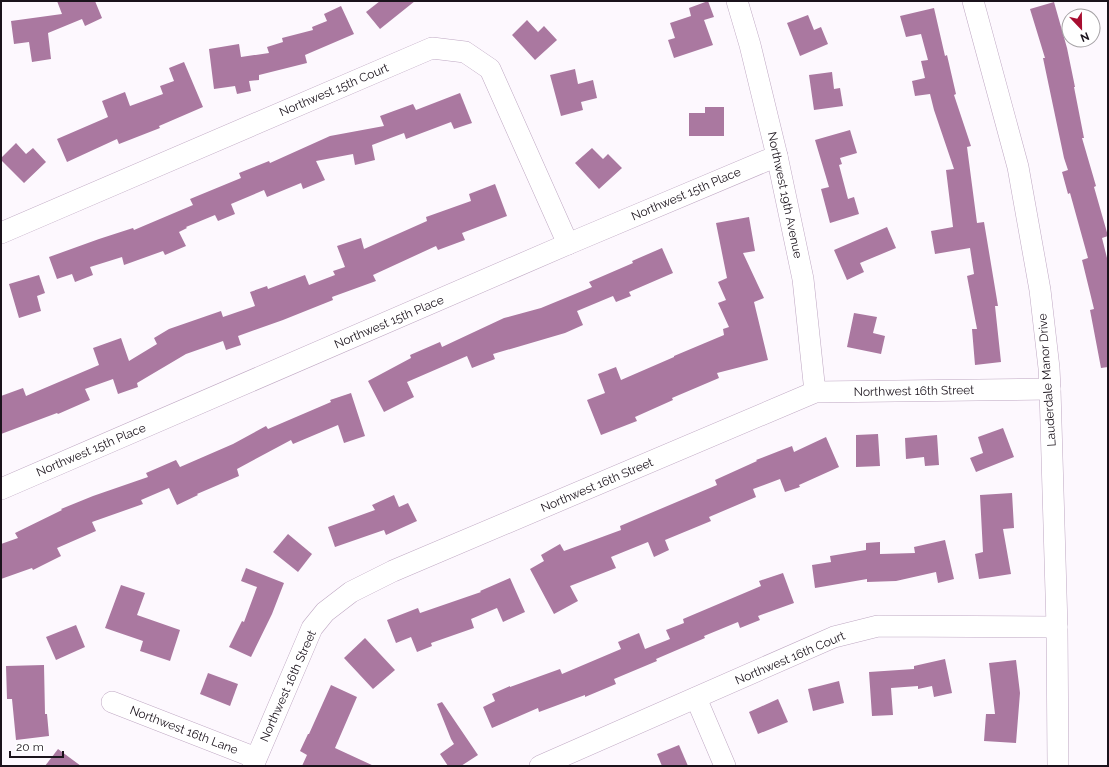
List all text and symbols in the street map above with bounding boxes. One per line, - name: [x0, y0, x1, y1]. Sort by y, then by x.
- north arrow: [1061, 8, 1101, 48]
- text: N: [1078, 29, 1091, 44]
- street label: Northwest 15th Court: [277, 61, 391, 119]
- street label: Northwest 19th Avenue: [765, 131, 805, 259]
- street label: Northwest 15th Place: [629, 165, 743, 223]
- street label: Northwest 15th Place: [332, 293, 446, 351]
- street label: Lauderdale Manor Drive: [1035, 313, 1059, 447]
- street label: Northwest 16th Street: [854, 383, 974, 399]
- street label: Northwest 15th Place: [34, 421, 148, 479]
- street label: Northwest 16th Street: [539, 455, 655, 515]
- street label: Northwest 16th Street: [257, 628, 319, 744]
- street label: Northwest 16th Court: [733, 628, 847, 688]
- street label: Northwest 16th Lane: [128, 703, 240, 757]
- scale bar: [10, 733, 63, 759]
- text: 20 m: [16, 740, 44, 754]

